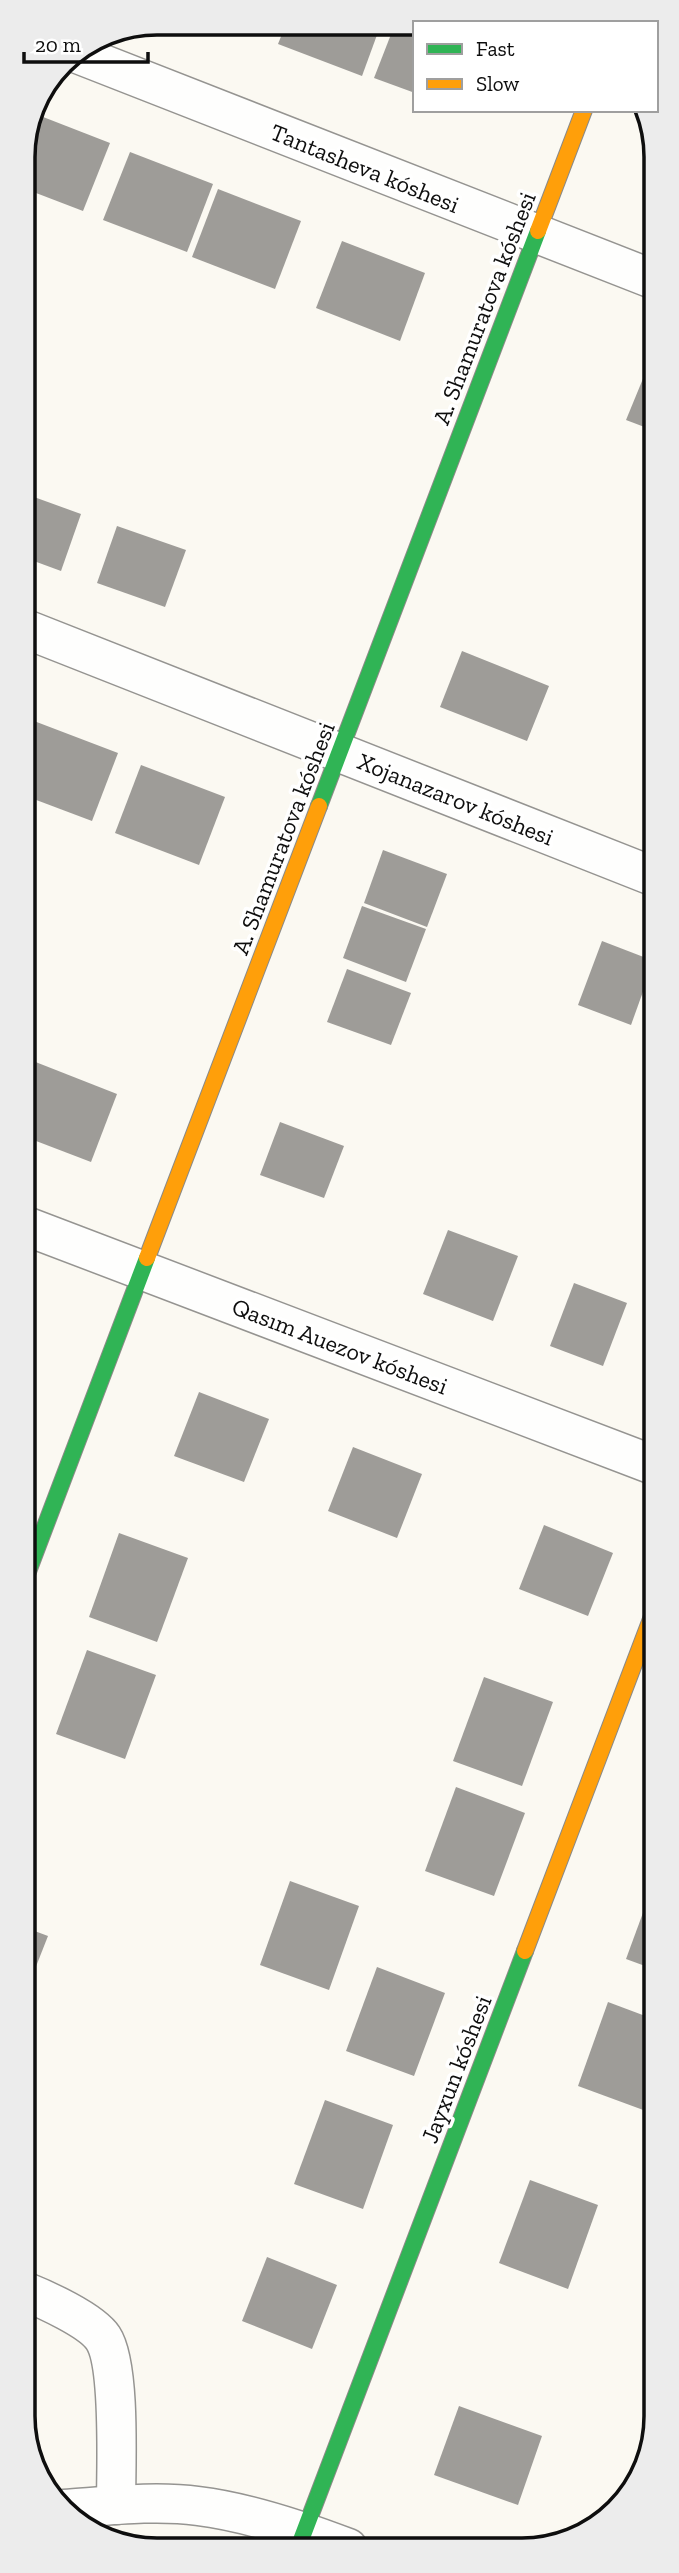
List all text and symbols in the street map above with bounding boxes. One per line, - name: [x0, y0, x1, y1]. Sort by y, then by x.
- scale bar: [24, 21, 149, 65]
- legend: [413, 21, 658, 112]
- text: 20 m: [35, 32, 81, 57]
- text: Fast: [476, 36, 515, 61]
- text: Slow: [476, 71, 519, 96]
- street label: Tantasheva kóshesi: [266, 117, 464, 219]
- street label: A. Shamuratova kóshesi: [426, 187, 542, 428]
- street label: A. Shamuratova kóshesi: [225, 717, 341, 958]
- street label: Xojanazarov kóshesi: [354, 746, 558, 852]
- street label: Qasım Auezov kóshesi: [228, 1291, 452, 1401]
- street label: Jayxun kóshesi: [415, 1991, 497, 2147]

